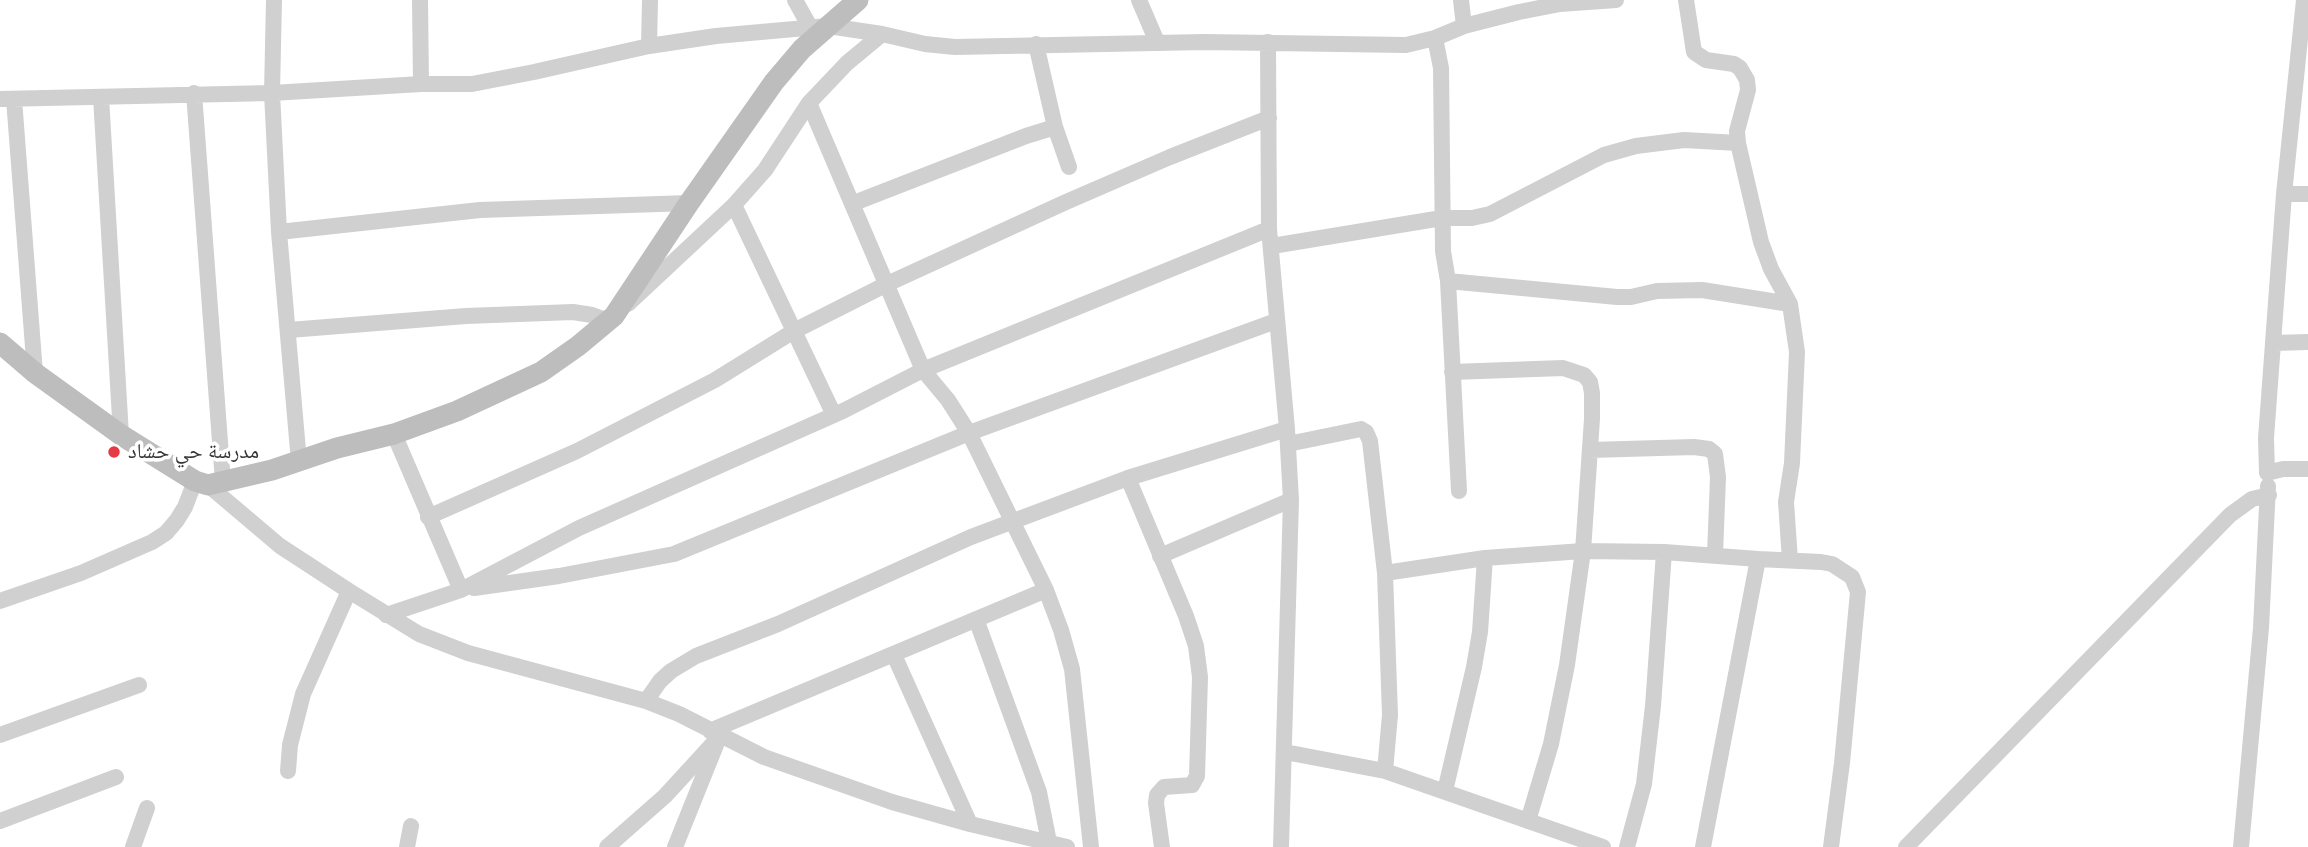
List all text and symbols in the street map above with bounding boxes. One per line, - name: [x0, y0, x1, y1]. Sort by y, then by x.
- place label: مدرسة حي حشاد: [128, 439, 259, 465]
- marker: مدرسة حي حشاد: [106, 444, 122, 460]

